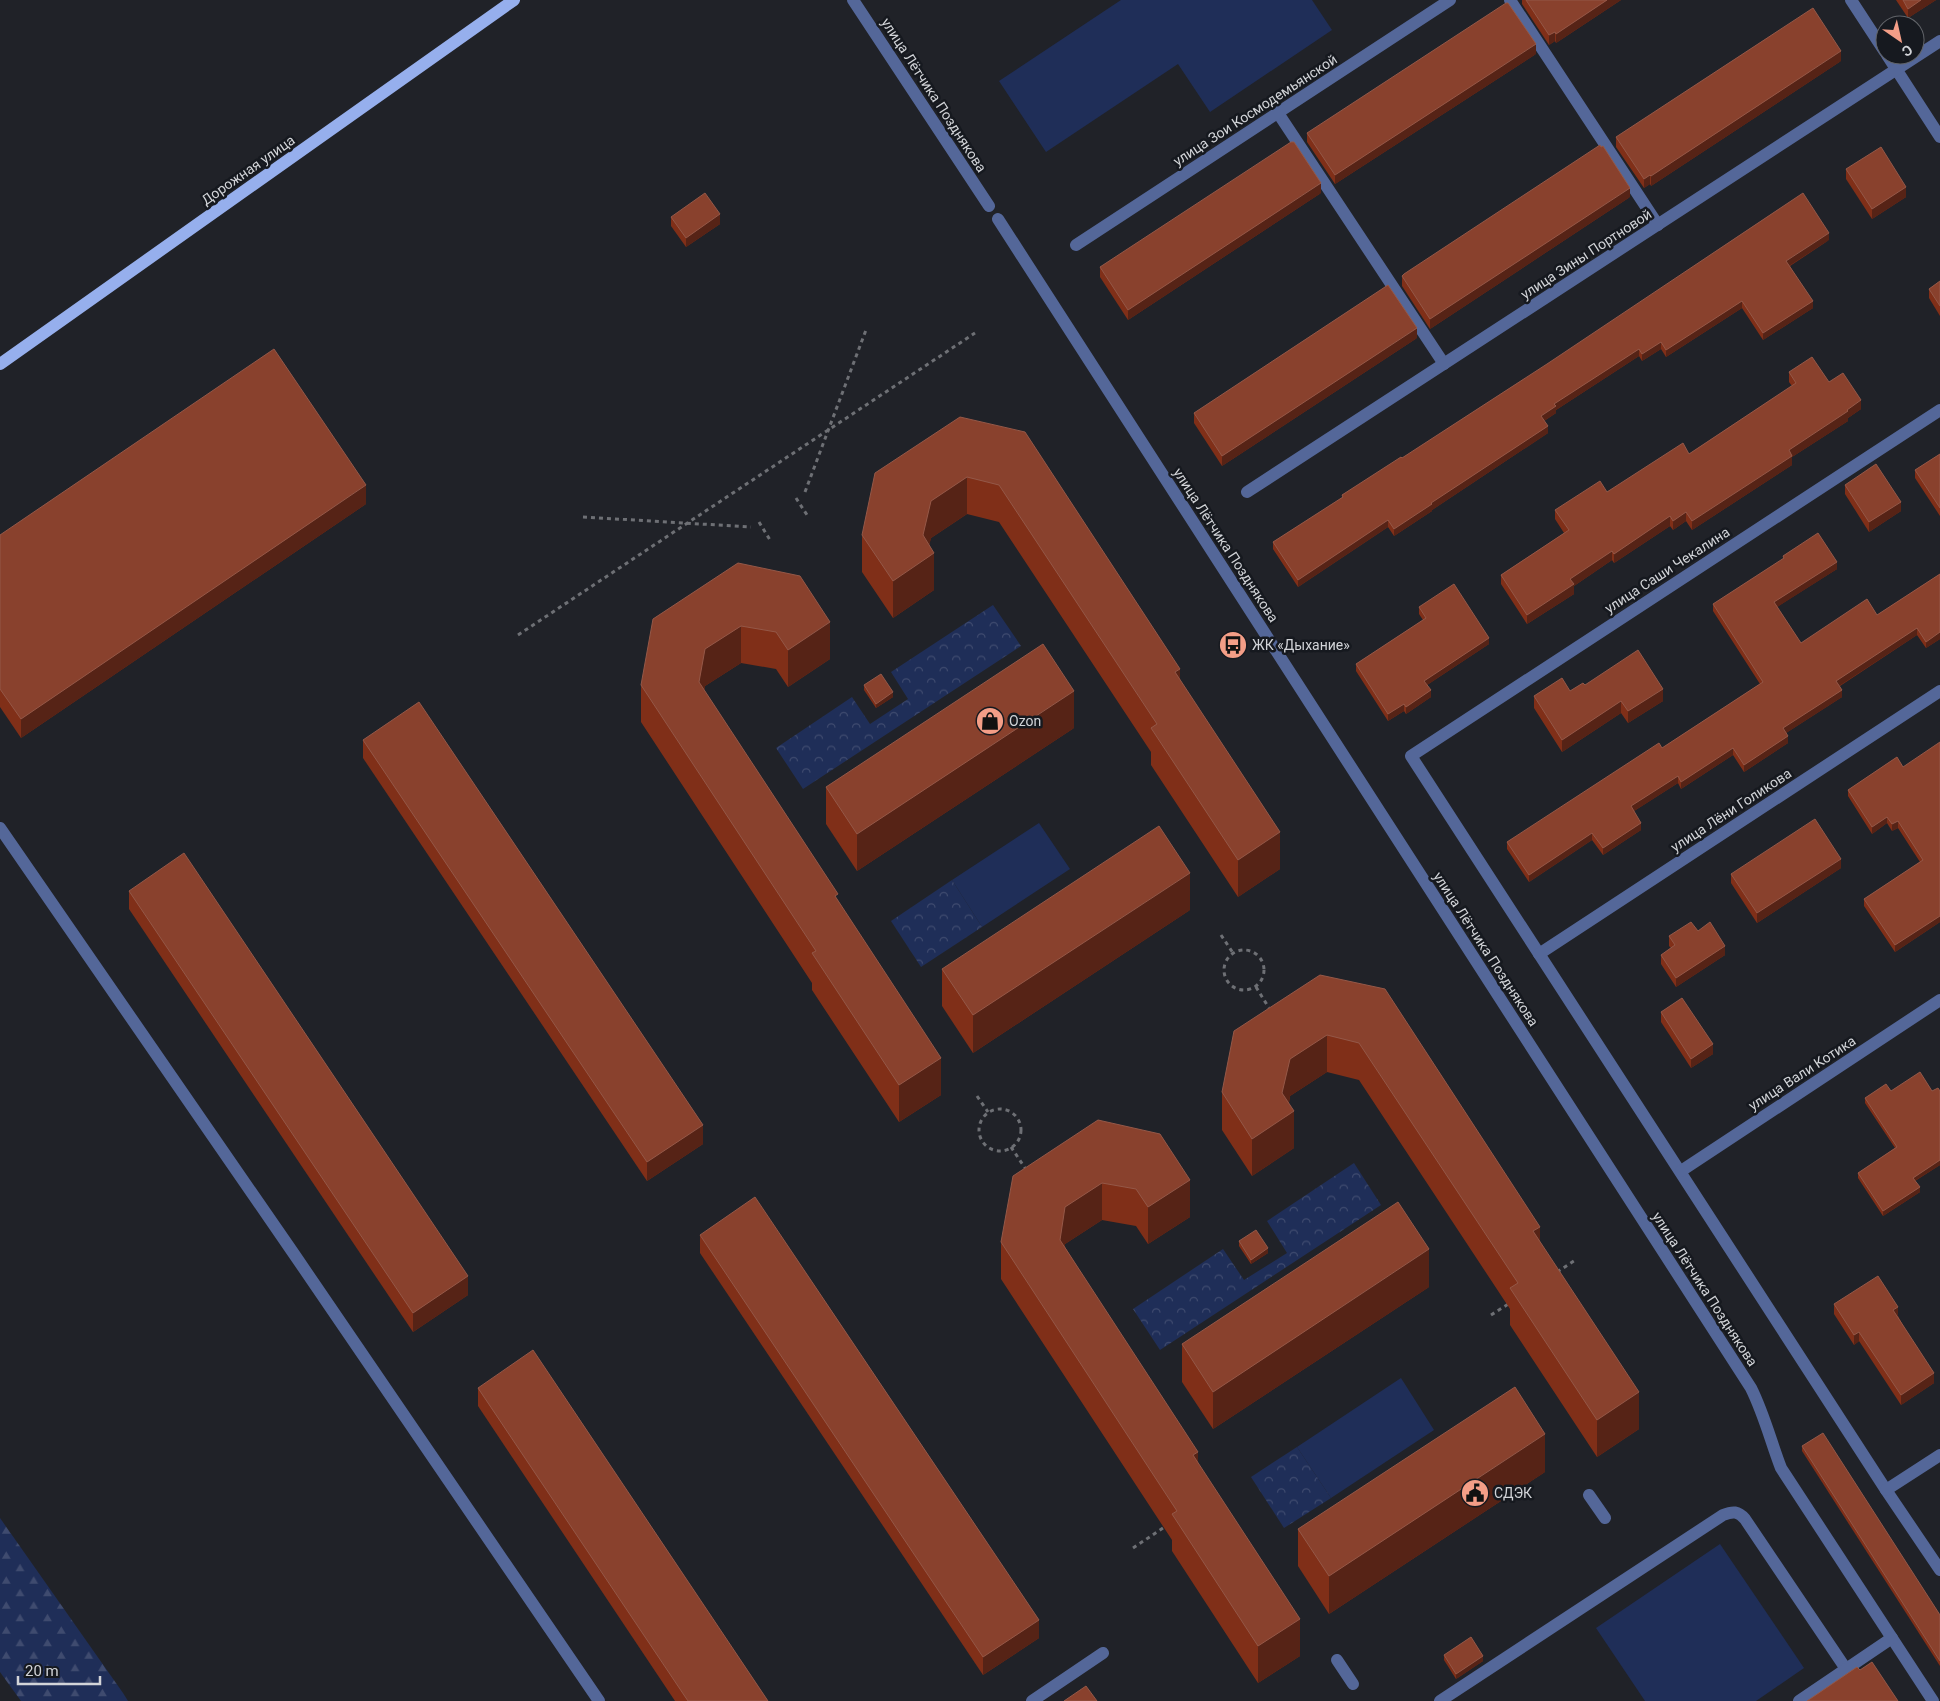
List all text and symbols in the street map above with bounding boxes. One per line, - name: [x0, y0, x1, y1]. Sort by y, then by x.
- street label: улица Лётчика Позднякова: [878, 15, 990, 175]
- north arrow: [1875, 15, 1925, 65]
- text: С: [1899, 42, 1916, 60]
- street label: улица Зои Космодемьянской: [1170, 51, 1340, 169]
- street label: Дорожная улица: [198, 132, 298, 208]
- street label: улица Зины Портновой: [1518, 206, 1654, 302]
- street label: улица Лётчика Позднякова: [1170, 465, 1282, 625]
- street label: улица Саши Чекалина: [1602, 524, 1732, 616]
- bus stop icon: ЖК «Дыхание»: [1218, 630, 1248, 660]
- place label: ЖК «Дыхание»: [1252, 637, 1350, 653]
- shop icon: Ozon: [975, 706, 1005, 736]
- place label: Ozon: [1009, 713, 1041, 729]
- street label: улица Лёни Голикова: [1668, 765, 1794, 855]
- street label: улица Лётчика Позднякова: [1430, 869, 1542, 1029]
- street label: улица Вали Котика: [1745, 1032, 1859, 1114]
- street label: улица Лётчика Позднякова: [1649, 1209, 1761, 1369]
- public building icon: СДЭК: [1460, 1478, 1490, 1508]
- place label: СДЭК: [1494, 1485, 1532, 1501]
- scale bar: [18, 1654, 100, 1686]
- text: 20 m: [25, 1662, 59, 1680]

